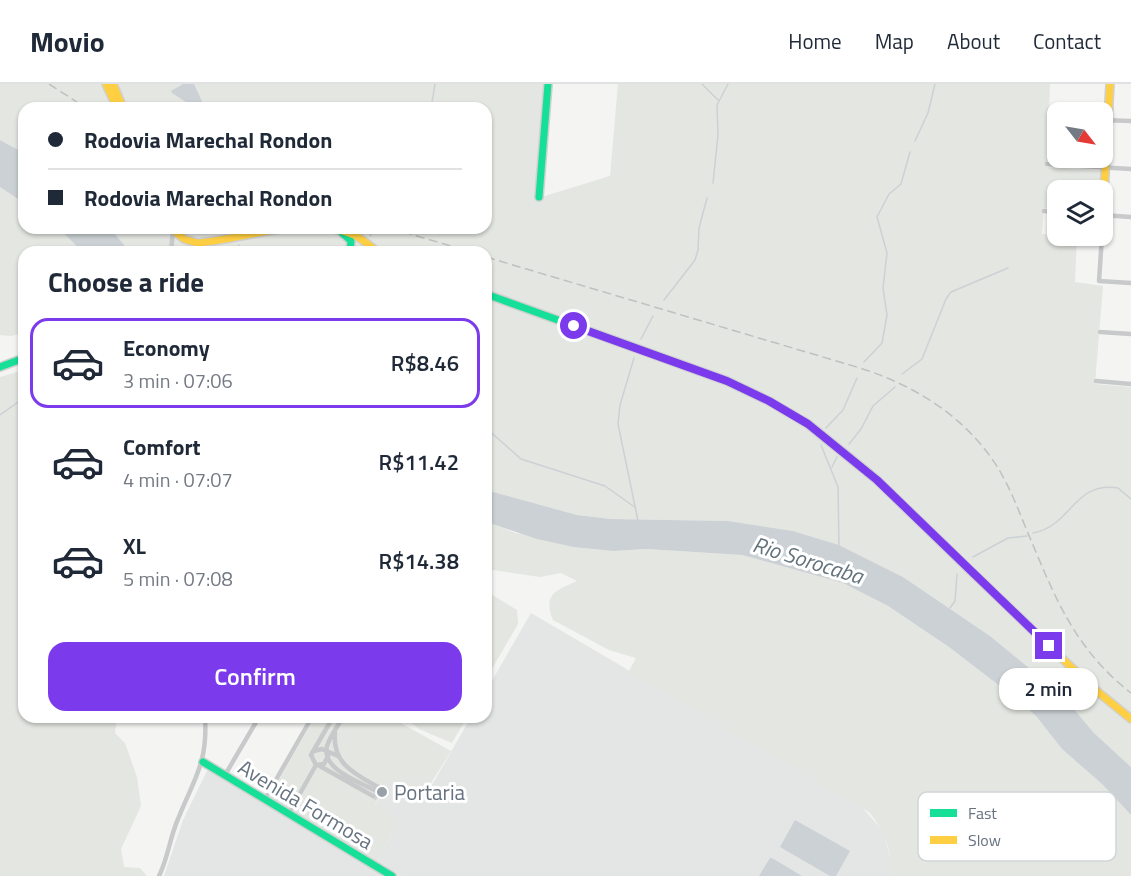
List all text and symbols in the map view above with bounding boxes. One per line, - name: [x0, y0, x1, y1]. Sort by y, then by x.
- text: Movio: [30, 20, 105, 63]
- text: Home: [788, 25, 842, 57]
- text: Map: [875, 25, 914, 57]
- text: About: [947, 25, 1000, 57]
- text: Contact: [1033, 25, 1101, 57]
- north arrow: [1047, 102, 1113, 168]
- map controls: [1047, 102, 1113, 246]
- text: Rodovia Marechal Rondon: [84, 123, 332, 157]
- button: layers: [1047, 180, 1113, 246]
- text: Rodovia Marechal Rondon: [84, 181, 332, 215]
- text: Choose a ride: [48, 261, 204, 302]
- route start: [560, 312, 587, 339]
- text: Economy: [123, 331, 210, 365]
- icon: car: [51, 336, 105, 390]
- text: R$8.46: [391, 346, 459, 380]
- text: 3 min · 07:06: [123, 365, 233, 396]
- text: Comfort: [123, 430, 201, 464]
- icon: car: [51, 435, 105, 489]
- text: R$11.42: [379, 445, 459, 479]
- text: 4 min · 07:07: [123, 464, 233, 495]
- water label: Rio Sorocaba: [749, 527, 869, 593]
- text: XL: [123, 529, 146, 563]
- icon: car: [51, 534, 105, 588]
- text: R$14.38: [379, 544, 459, 578]
- text: 5 min · 07:08: [123, 563, 233, 594]
- route end: [1035, 632, 1062, 659]
- button: Confirm: [48, 642, 462, 711]
- callout: 2 min: [1000, 667, 1098, 709]
- text: 2 min: [1024, 673, 1073, 704]
- street label: Avenida Formosa: [232, 751, 380, 857]
- place label: Portaria: [394, 776, 465, 808]
- marker: Portaria: [375, 785, 389, 799]
- legend: [918, 792, 1116, 861]
- text: Fast: [968, 801, 997, 825]
- text: Slow: [968, 828, 1001, 852]

